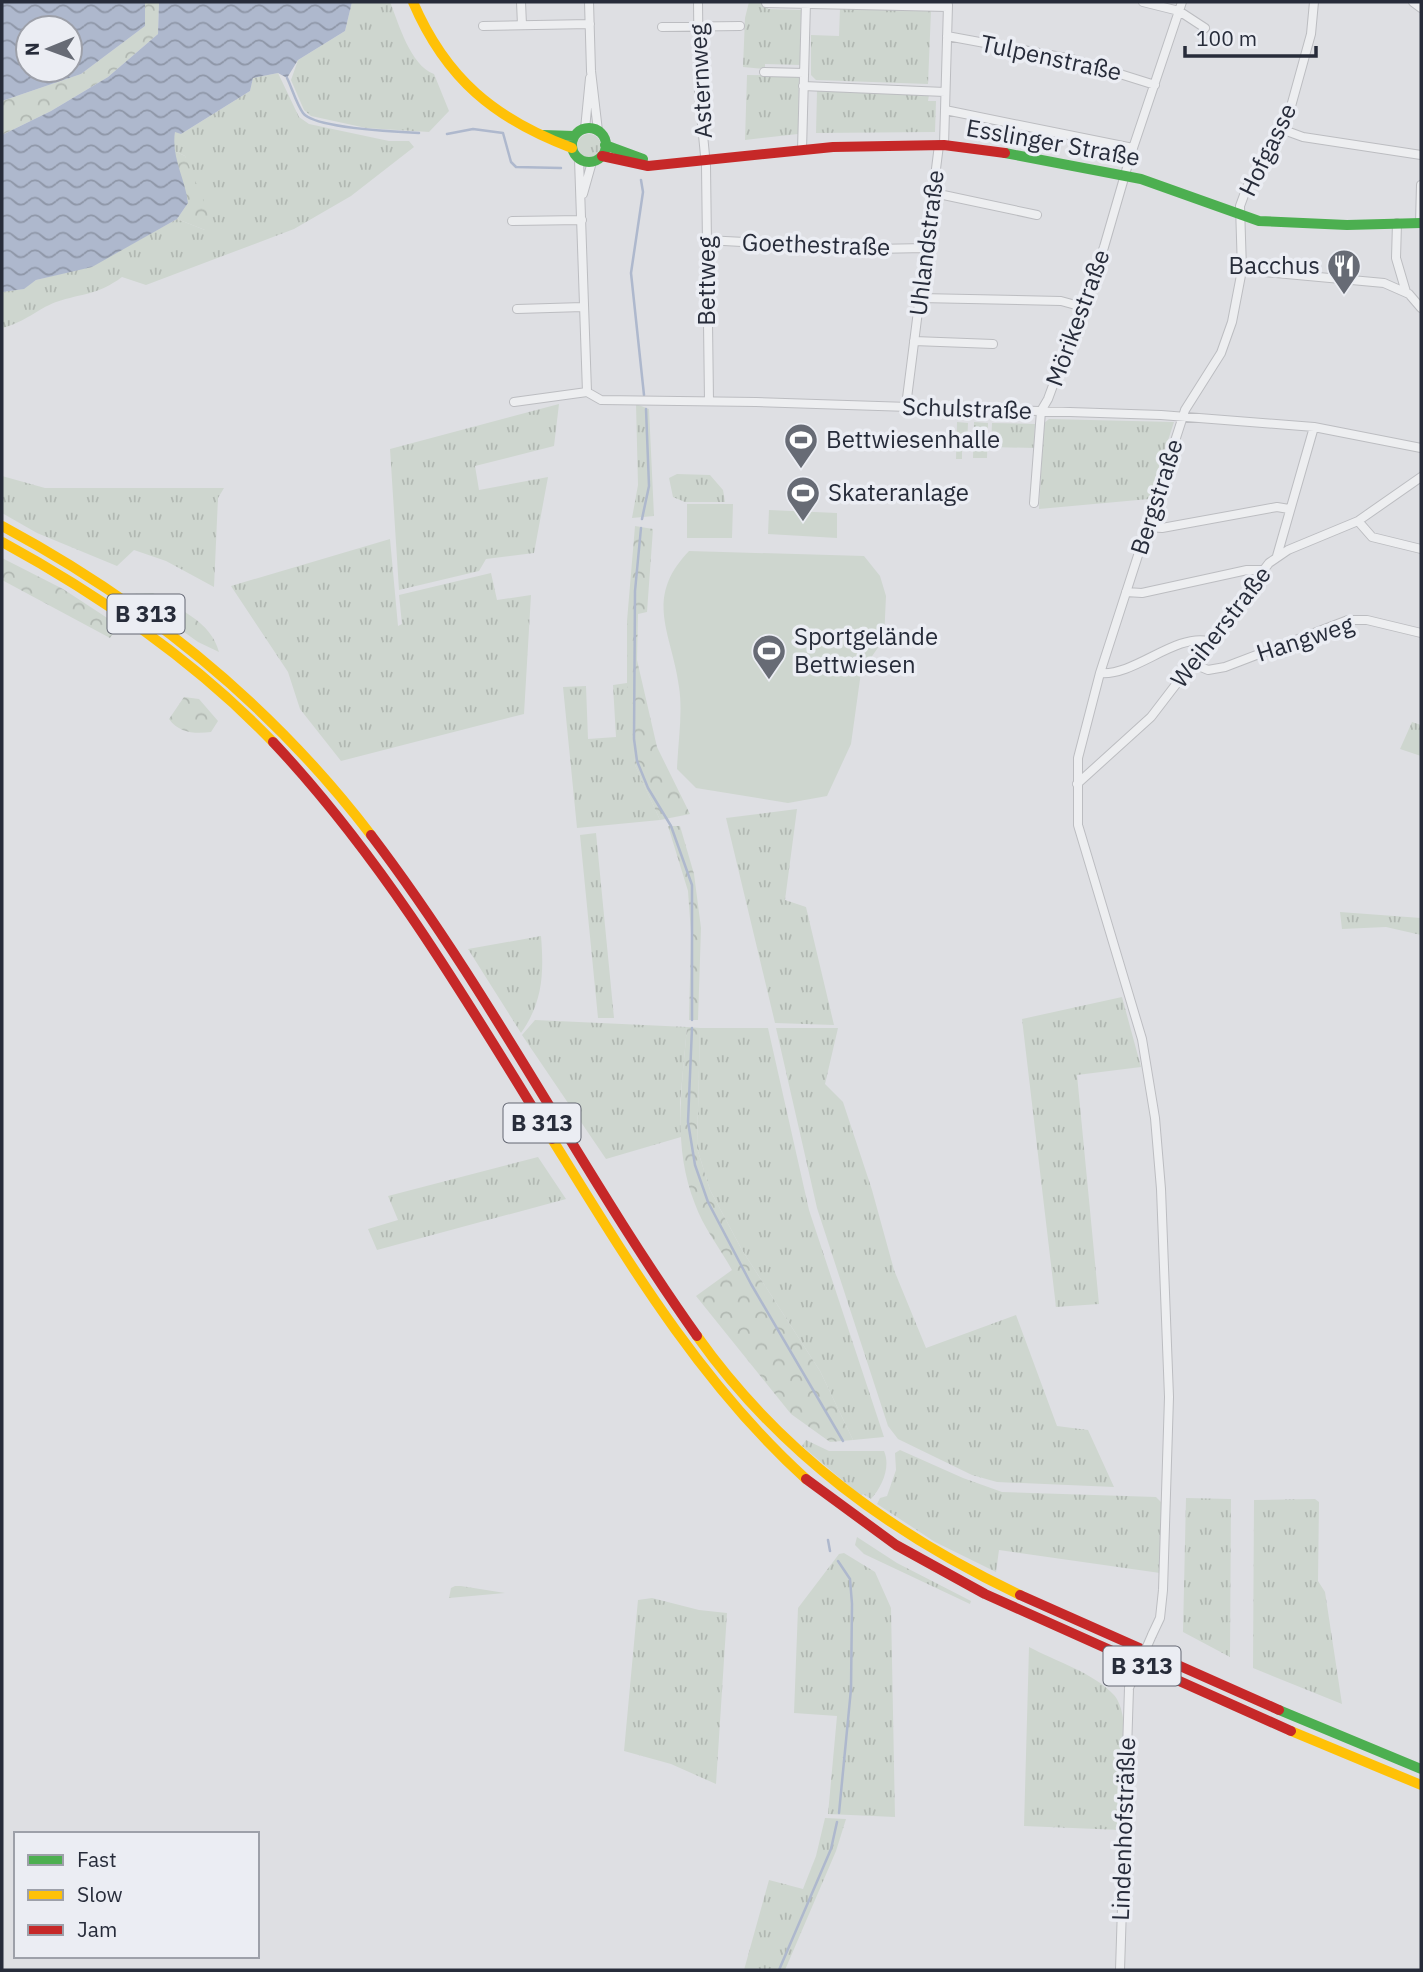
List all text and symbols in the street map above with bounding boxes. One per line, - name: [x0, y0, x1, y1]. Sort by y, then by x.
- north arrow: [14, 14, 84, 84]
- scale bar: [1185, 14, 1316, 58]
- street label: Asternweg: [681, 23, 719, 139]
- text: 100 m: [1196, 24, 1257, 52]
- street label: Tulpenstraße: [978, 26, 1125, 88]
- text: N: [20, 42, 44, 56]
- street label: Hofgasse: [1231, 98, 1303, 201]
- street label: Esslinger Straße: [964, 111, 1143, 173]
- street label: Uhlandstraße: [901, 168, 951, 318]
- street label: Goethestraße: [741, 225, 891, 263]
- street label: Bettweg: [690, 236, 722, 326]
- street label: Mörikestraße: [1038, 245, 1117, 390]
- restaurant icon: Bacchus: [1325, 247, 1363, 296]
- place label: Bacchus: [1229, 249, 1320, 281]
- street label: Schulstraße: [902, 390, 1032, 426]
- sports icon: Bettwiesenhalle: [782, 421, 820, 470]
- place label: Bettwiesenhalle: [826, 423, 1000, 455]
- street label: Bergstraße: [1122, 435, 1190, 559]
- sports icon: Skateranlage: [784, 474, 822, 523]
- place label: Skateranlage: [828, 476, 969, 508]
- street label: Weiherstraße: [1163, 559, 1278, 694]
- road number: B 313: [108, 594, 184, 634]
- street label: Hangweg: [1252, 607, 1358, 669]
- place label: Sportgelände Bettwiesen: [794, 620, 938, 680]
- sports icon: Sportgelände Bettwiesen: [750, 632, 788, 681]
- road number: B 313: [504, 1104, 580, 1142]
- road number: B 313: [1104, 1646, 1180, 1686]
- street label: Lindenhofsträßle: [1104, 1737, 1142, 1921]
- legend: [14, 1832, 259, 1958]
- text: Fast: [77, 1845, 117, 1873]
- text: Slow: [77, 1880, 123, 1908]
- text: Jam: [77, 1915, 117, 1943]

